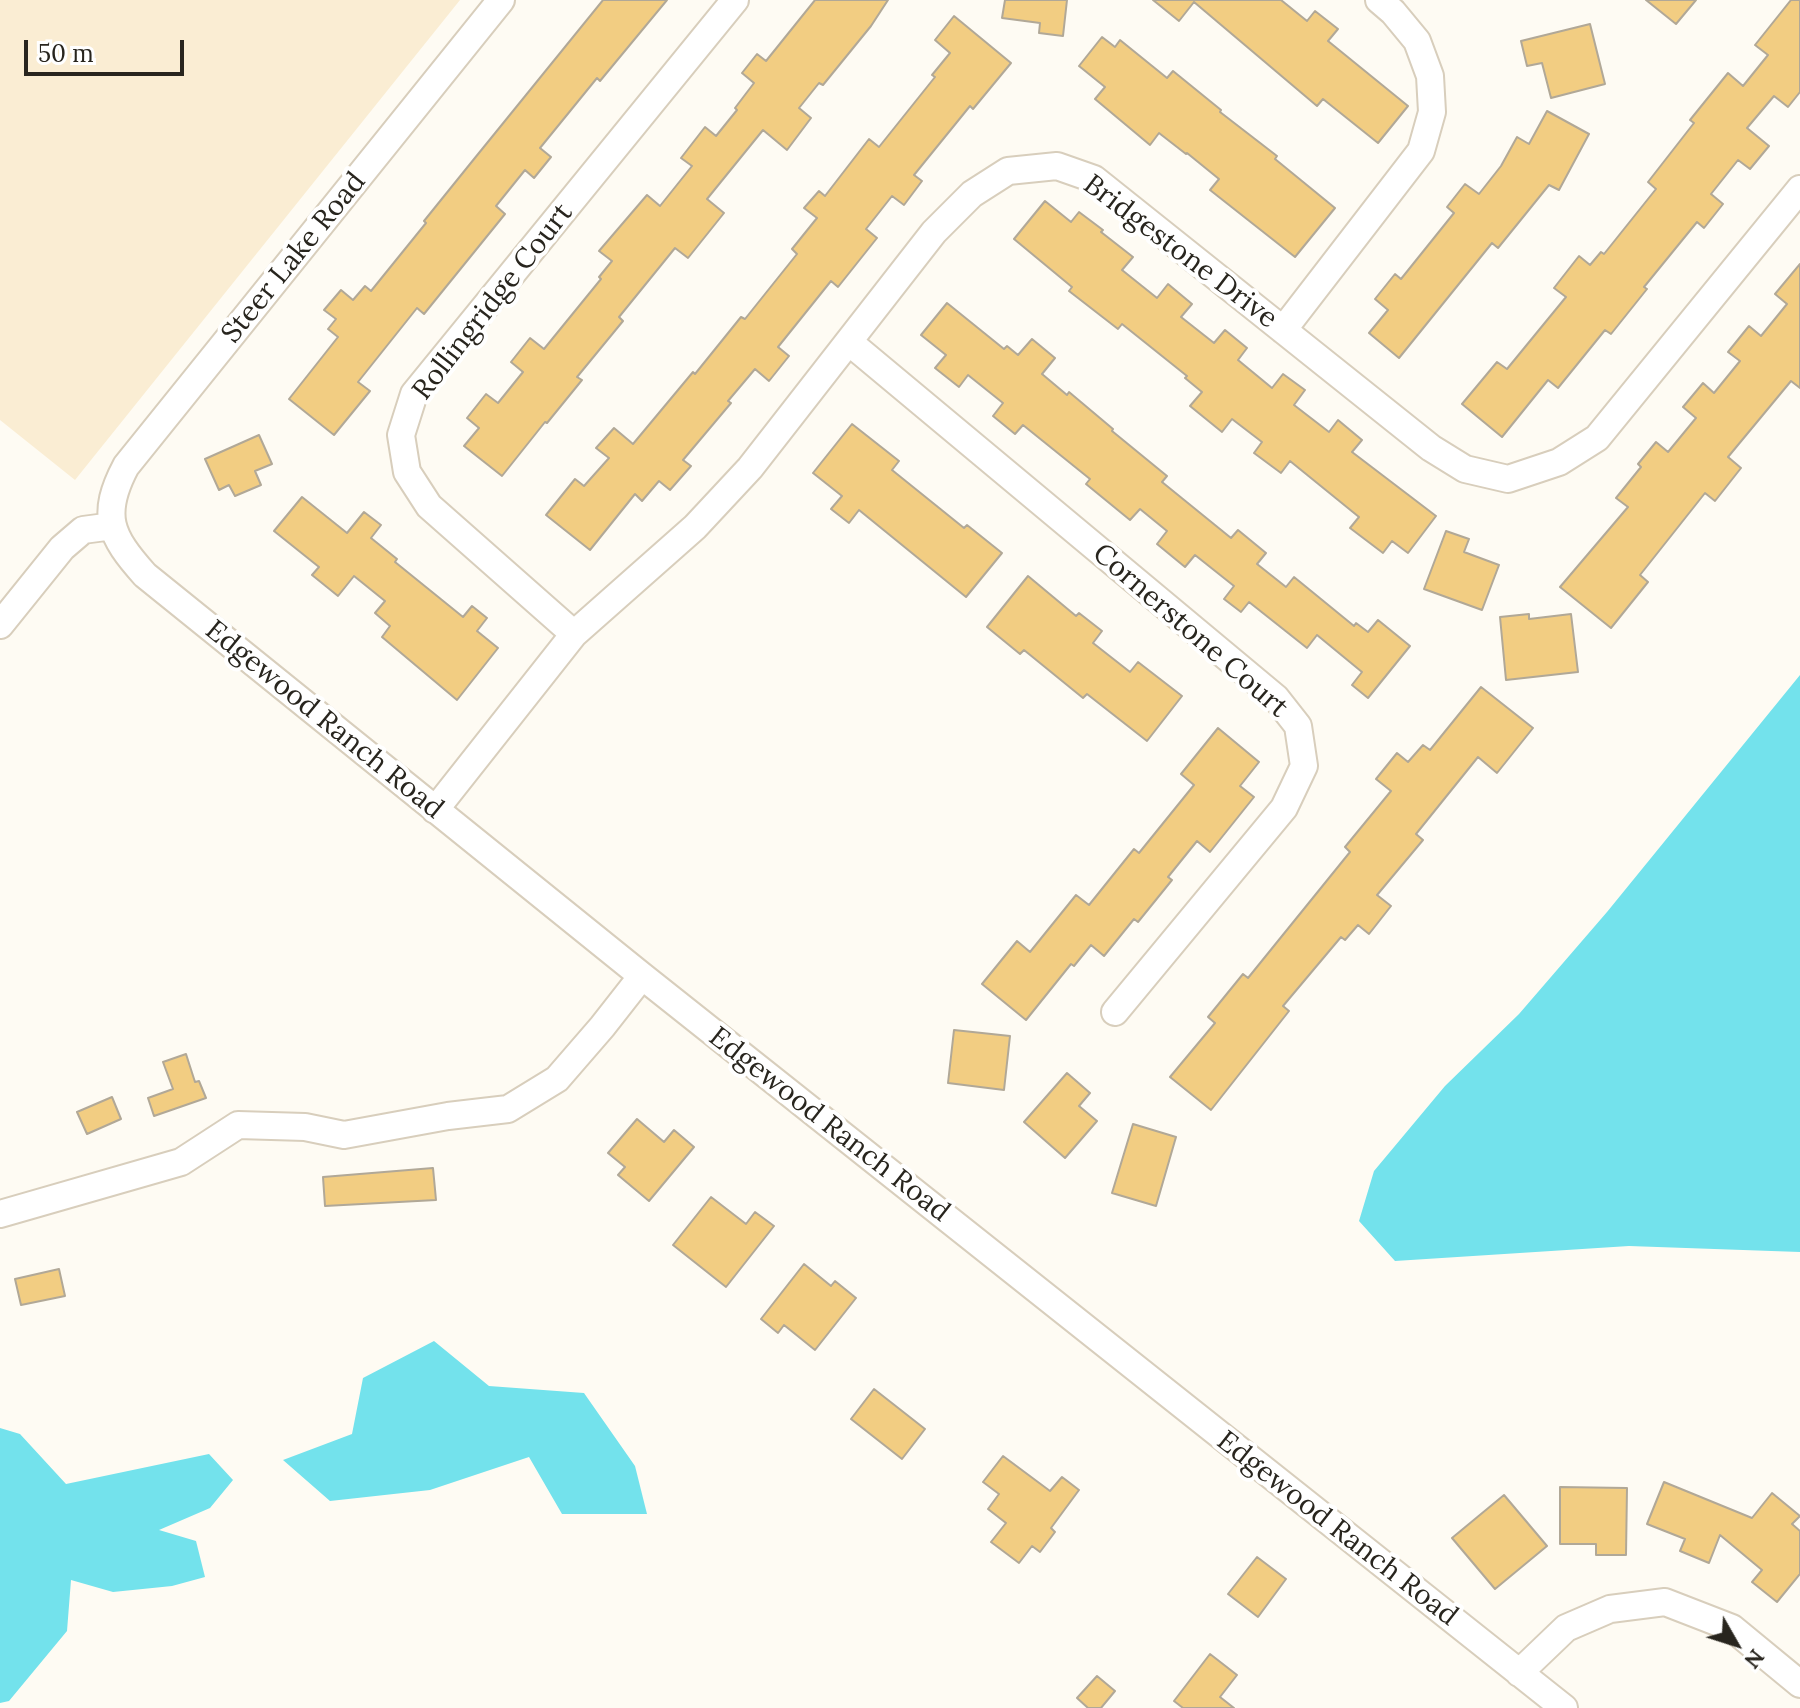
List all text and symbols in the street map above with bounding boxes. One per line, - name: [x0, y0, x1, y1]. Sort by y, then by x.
- scale bar: [28, 24, 188, 74]
- text: 50 m: [38, 38, 94, 69]
- street label: Steer Lake Road: [215, 166, 373, 350]
- street label: Bridgestone Drive: [1076, 168, 1284, 336]
- street label: Rollingridge Court: [406, 197, 580, 407]
- street label: Cornerstone Court: [1085, 537, 1295, 725]
- street label: Edgewood Ranch Road: [198, 614, 450, 826]
- street label: Edgewood Ranch Road: [702, 1020, 956, 1230]
- street label: Edgewood Ranch Road: [1210, 1424, 1464, 1634]
- north arrow: [1696, 1604, 1776, 1684]
- text: N: [1738, 1644, 1771, 1675]

